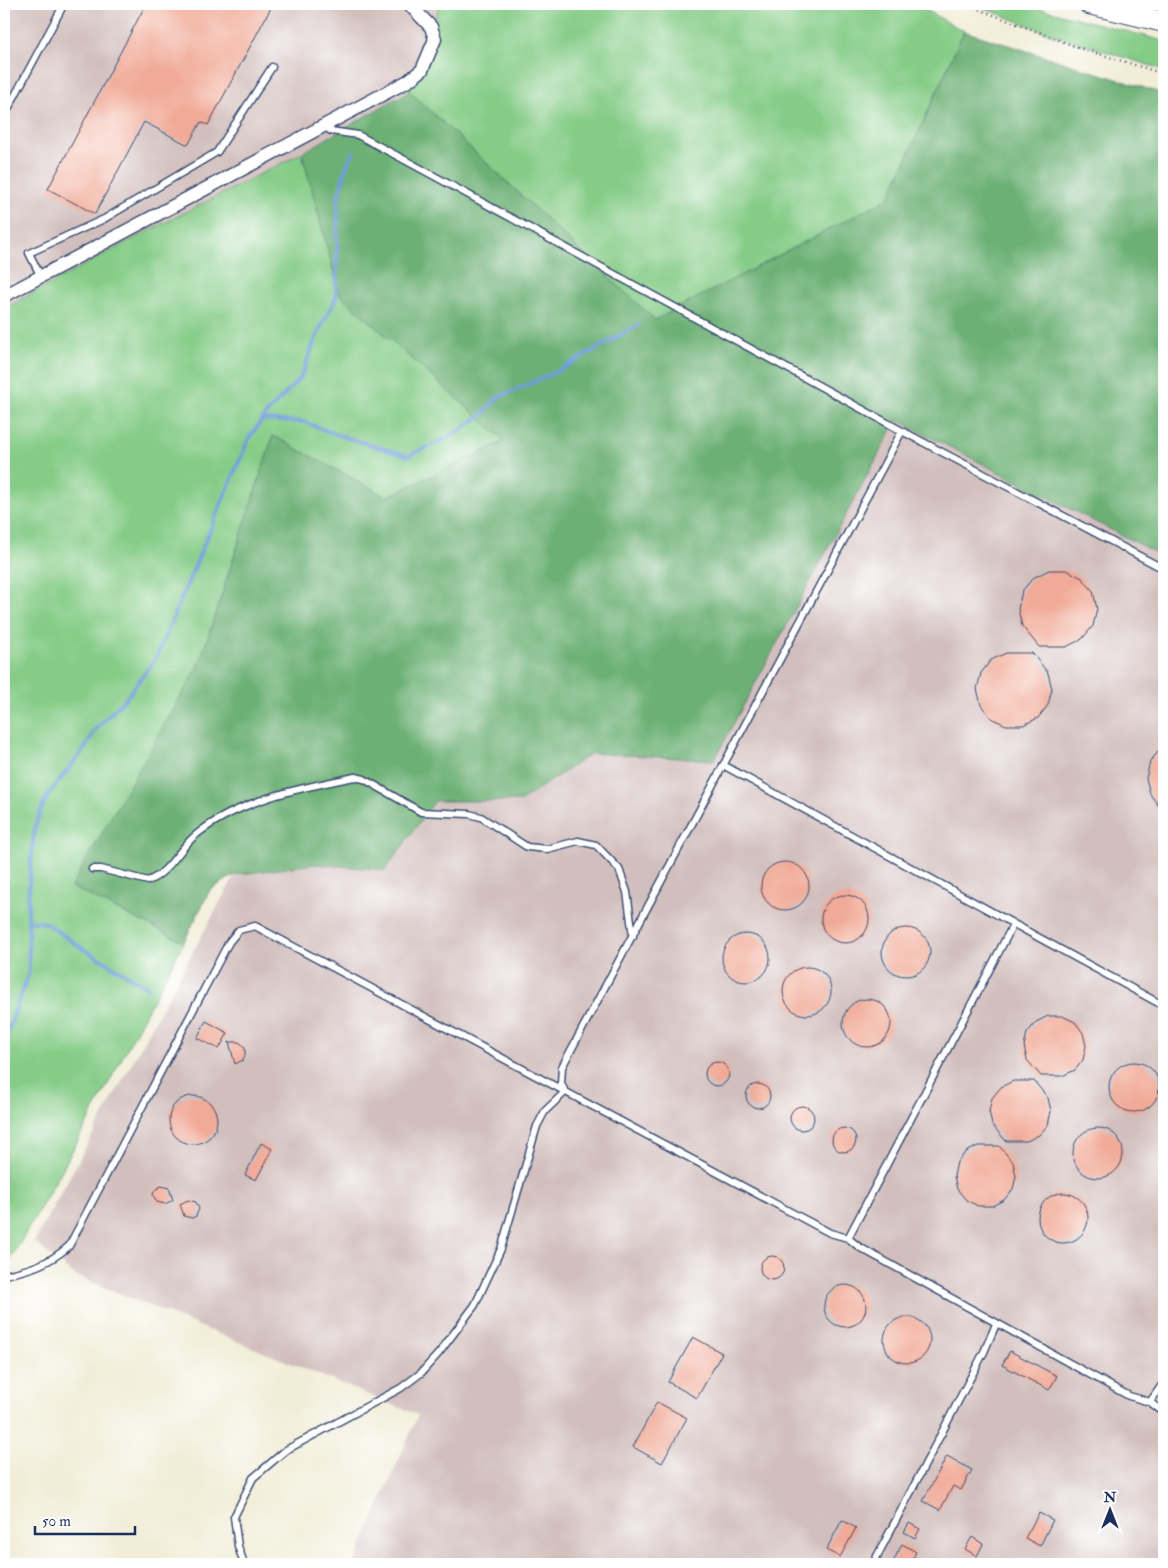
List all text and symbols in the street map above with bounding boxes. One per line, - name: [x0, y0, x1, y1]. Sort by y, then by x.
- north arrow: [1086, 1486, 1136, 1536]
- text: N: [1103, 1489, 1117, 1506]
- scale bar: [35, 1503, 135, 1535]
- text: 50 m: [42, 1512, 71, 1531]

